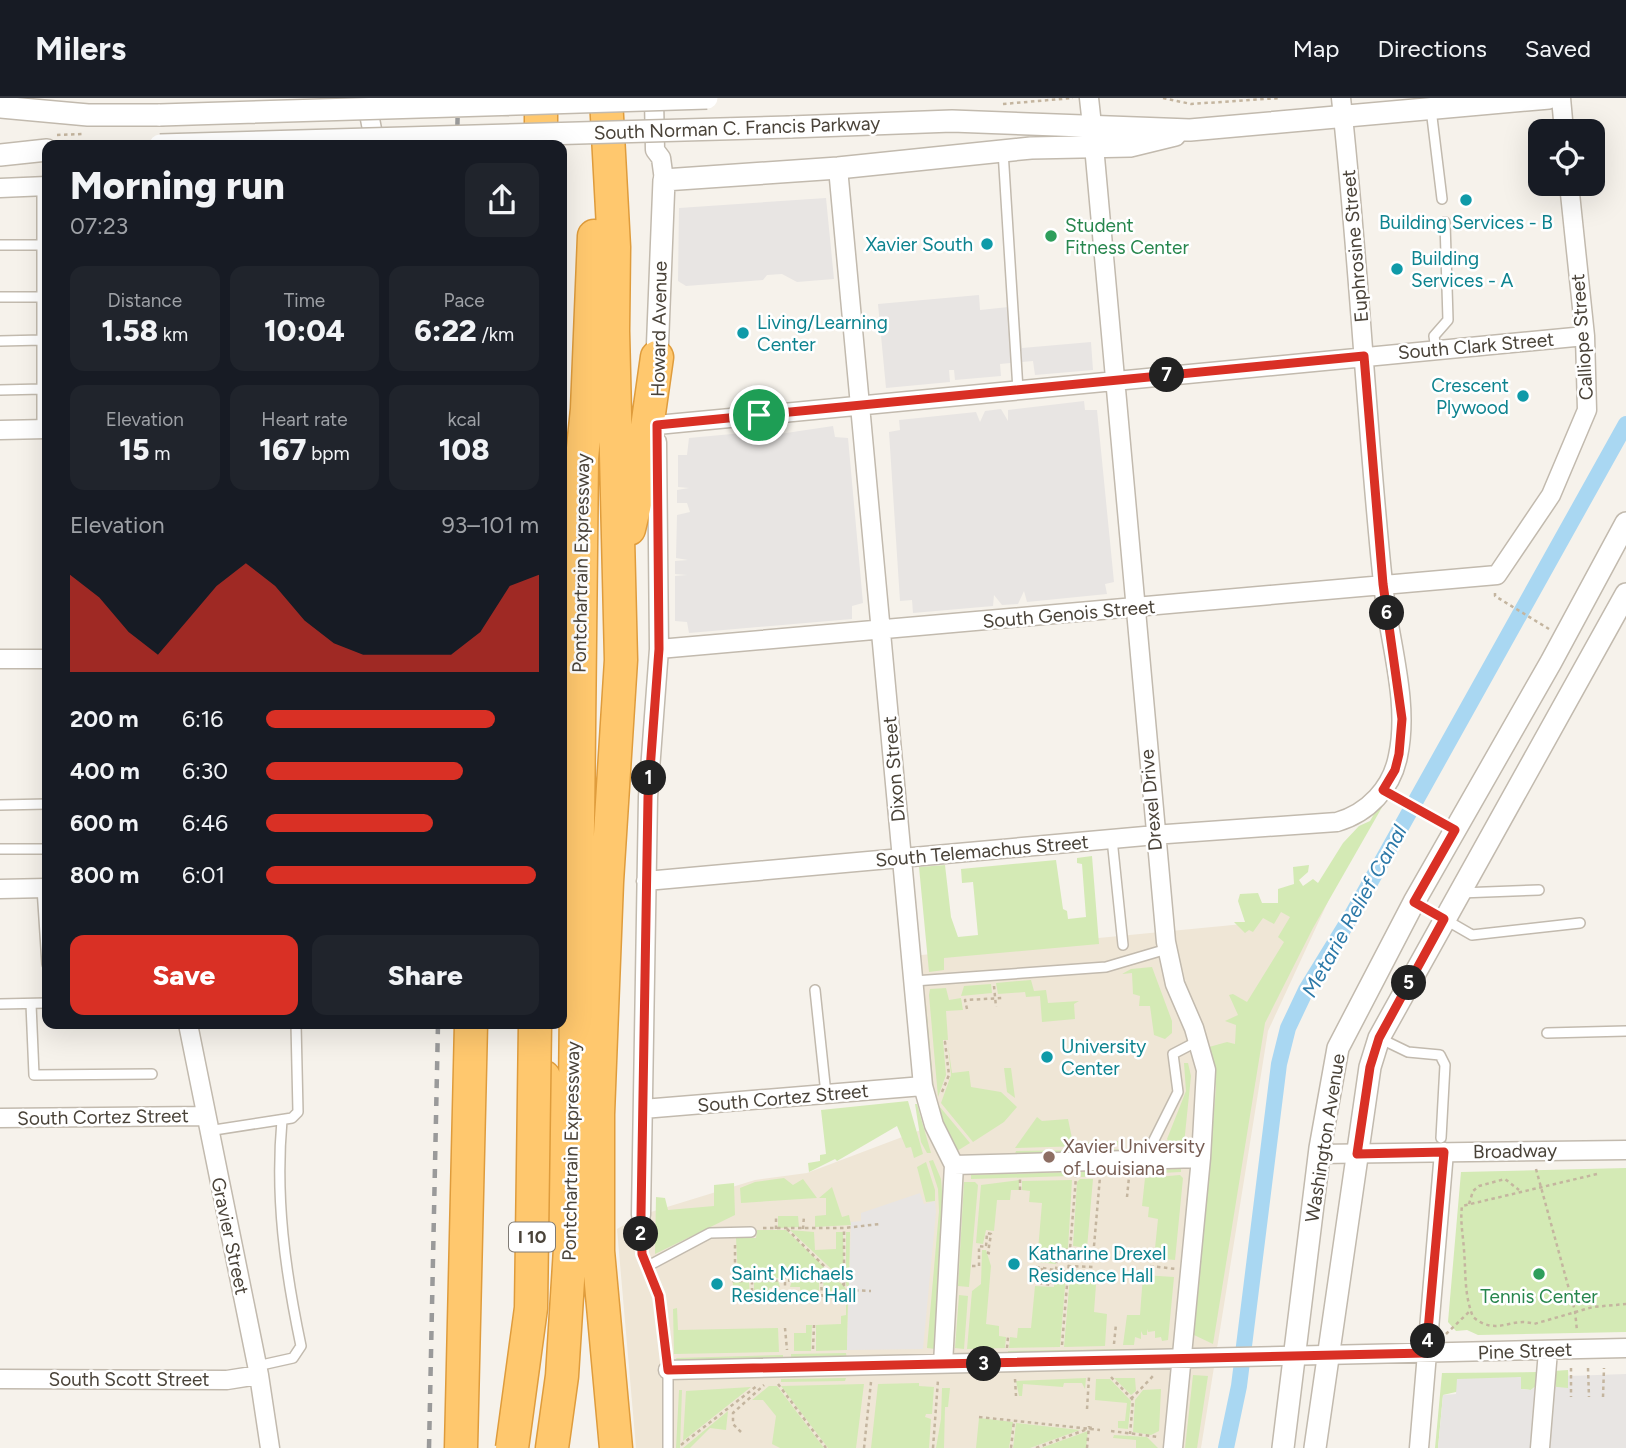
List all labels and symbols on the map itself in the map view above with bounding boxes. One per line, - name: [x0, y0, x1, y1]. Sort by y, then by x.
- street label: South Norman C. Francis Parkway: [593, 112, 881, 144]
- street label: Euphrosine Street: [1337, 169, 1373, 323]
- marker: Building Services - B: [1458, 192, 1474, 208]
- place label: Building Services - B: [1379, 211, 1553, 234]
- place label: Student Fitness Center: [1065, 214, 1189, 259]
- marker: Student Fitness Center: [1043, 228, 1059, 244]
- place label: Xavier South: [865, 233, 973, 256]
- marker: Xavier South: [979, 236, 995, 252]
- place label: Building Services - A: [1411, 247, 1514, 292]
- street label: Howard Avenue: [646, 261, 672, 397]
- marker: Building Services - A: [1389, 261, 1405, 277]
- street label: Calliope Street: [1566, 273, 1598, 401]
- place label: Living/Learning Center: [757, 311, 888, 356]
- marker: Living/Learning Center: [735, 325, 751, 341]
- street label: South Clark Street: [1397, 328, 1555, 364]
- pin: 7: [1150, 358, 1184, 392]
- place label: Crescent Plywood: [1431, 374, 1509, 419]
- pin: [729, 385, 789, 445]
- marker: Crescent Plywood: [1515, 388, 1531, 404]
- street label: Pontchartrain Expressway: [568, 453, 594, 673]
- street label: South Genois Street: [982, 595, 1156, 633]
- pin: 6: [1370, 596, 1404, 630]
- street label: Dixon Street: [878, 715, 910, 823]
- street label: Drexel Drive: [1135, 748, 1167, 852]
- pin: 1: [632, 760, 666, 796]
- water label: Metarie Relief Canal: [1296, 820, 1412, 1002]
- street label: South Telemachus Street: [874, 830, 1090, 872]
- pin: 5: [1392, 966, 1426, 1001]
- place label: University Center: [1061, 1035, 1146, 1080]
- street label: Pontchartrain Expressway: [558, 1041, 584, 1261]
- marker: University Center: [1039, 1049, 1055, 1065]
- street label: Washington Avenue: [1300, 1052, 1350, 1224]
- street label: South Cortez Street: [697, 1079, 869, 1117]
- street label: South Cortez Street: [17, 1104, 189, 1130]
- place label: Xavier University of Louisiana: [1063, 1135, 1205, 1180]
- street label: Broadway: [1473, 1139, 1557, 1163]
- marker: Xavier University of Louisiana: [1041, 1149, 1057, 1165]
- street label: Gravier Street: [206, 1175, 254, 1297]
- pin: 2: [624, 1216, 658, 1252]
- road number: I 10: [509, 1222, 555, 1252]
- place label: Katharine Drexel Residence Hall: [1028, 1242, 1166, 1287]
- marker: Katharine Drexel Residence Hall: [1006, 1256, 1022, 1272]
- place label: Saint Michaels Residence Hall: [731, 1262, 856, 1307]
- marker: Tennis Center: [1531, 1266, 1547, 1282]
- marker: Saint Michaels Residence Hall: [709, 1276, 725, 1292]
- place label: Tennis Center: [1480, 1285, 1598, 1308]
- pin: 4: [1410, 1324, 1446, 1358]
- street label: Pine Street: [1477, 1338, 1573, 1364]
- pin: 3: [967, 1346, 1002, 1382]
- street label: South Scott Street: [49, 1368, 210, 1391]

